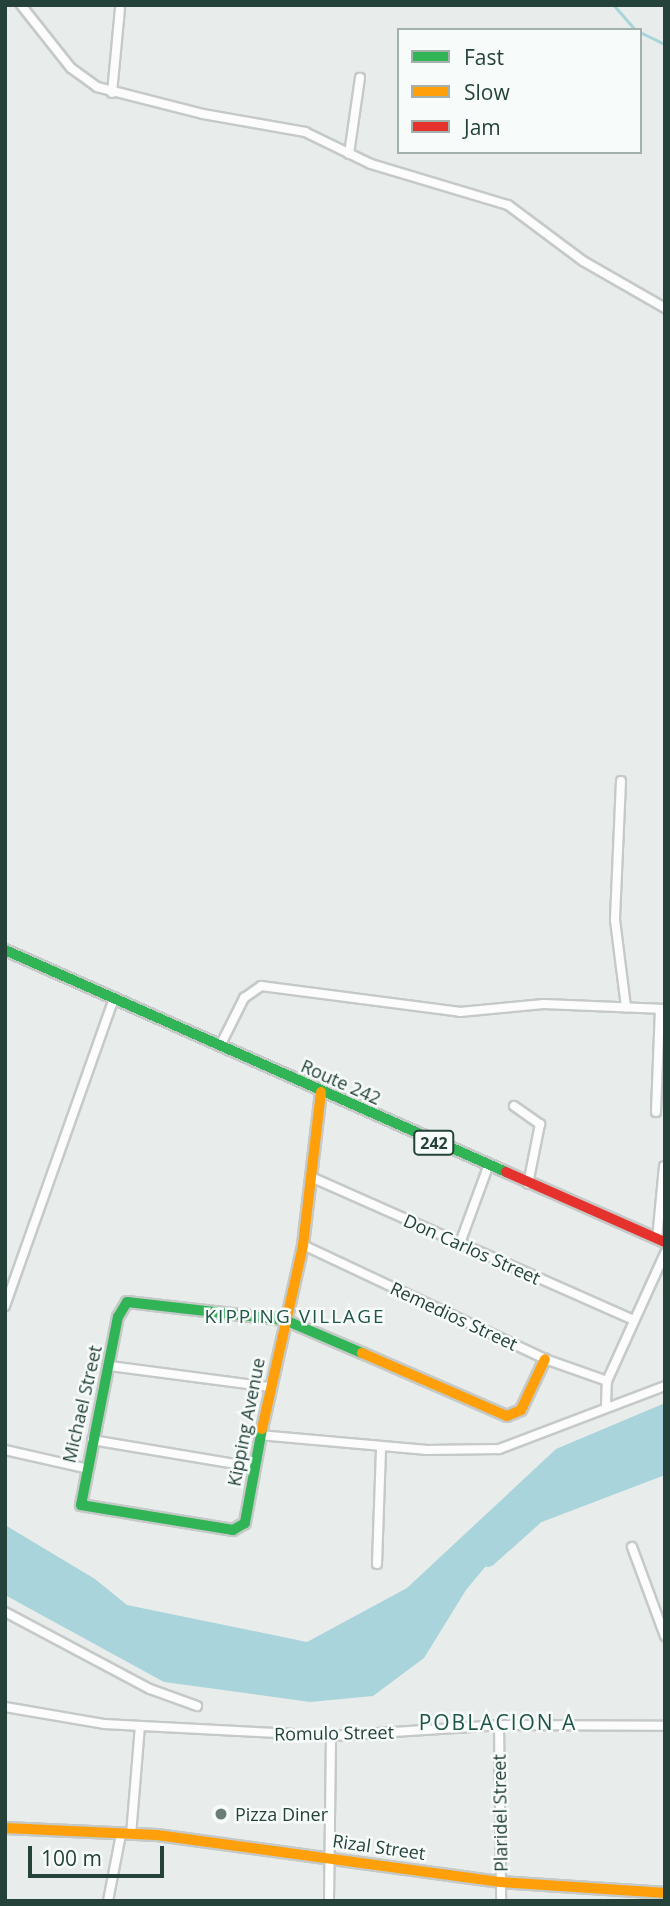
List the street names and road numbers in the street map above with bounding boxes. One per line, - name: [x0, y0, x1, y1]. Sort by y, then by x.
- street label: Route 242: [298, 1055, 384, 1109]
- road number: 242: [413, 1130, 455, 1156]
- street label: Don Carlos Street: [400, 1209, 544, 1289]
- street label: Remedios Street: [387, 1277, 521, 1355]
- street label: Michael Street: [58, 1343, 106, 1465]
- street label: Kipping Avenue: [223, 1356, 269, 1488]
- street label: Romulo Street: [274, 1721, 394, 1745]
- street label: Plaridel Street: [488, 1754, 512, 1872]
- street label: Rizal Street: [331, 1830, 427, 1864]

